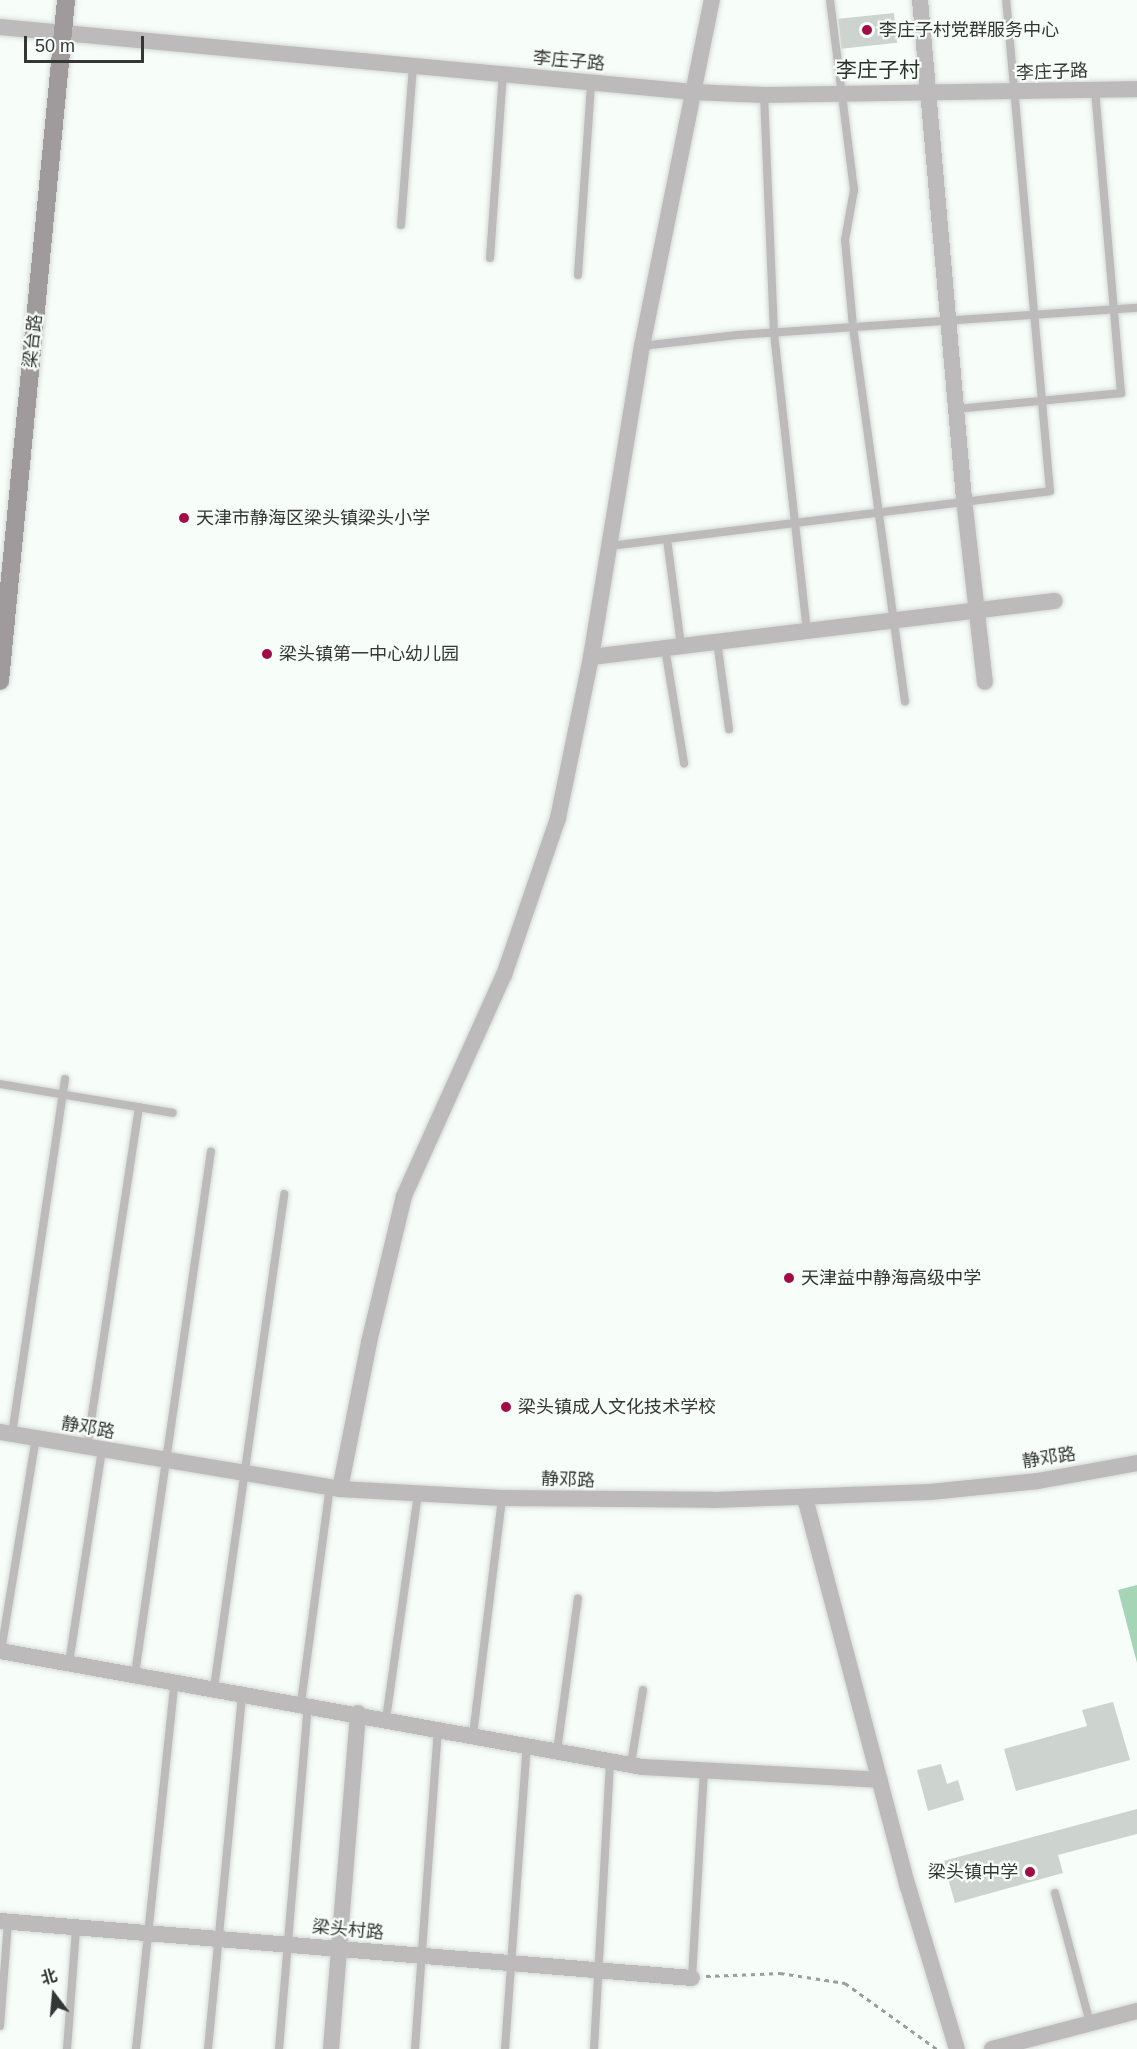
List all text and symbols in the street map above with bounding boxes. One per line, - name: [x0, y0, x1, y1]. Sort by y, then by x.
- place label: 李庄子村党群服务中心: [879, 19, 1059, 41]
- marker: 李庄子村党群服务中心: [860, 23, 874, 37]
- scale bar: [27, 24, 147, 62]
- text: 50 m: [35, 36, 75, 56]
- street label: 李庄子路: [532, 47, 606, 75]
- district label: 李庄子村: [836, 57, 920, 83]
- street label: 李庄子路: [1016, 60, 1088, 84]
- street label: 梁台路: [19, 313, 47, 369]
- place label: 天津市静海区梁头镇梁头小学: [196, 507, 430, 529]
- marker: 天津市静海区梁头镇梁头小学: [177, 511, 191, 525]
- place label: 梁头镇第一中心幼儿园: [279, 643, 459, 665]
- marker: 梁头镇第一中心幼儿园: [260, 647, 274, 661]
- place label: 天津益中静海高级中学: [801, 1267, 981, 1289]
- marker: 天津益中静海高级中学: [782, 1271, 796, 1285]
- place label: 梁头镇成人文化技术学校: [518, 1396, 716, 1418]
- marker: 梁头镇成人文化技术学校: [499, 1400, 513, 1414]
- street label: 静邓路: [60, 1413, 116, 1443]
- street label: 静邓路: [1021, 1443, 1077, 1473]
- street label: 静邓路: [541, 1468, 595, 1492]
- place label: 梁头镇中学: [928, 1861, 1018, 1883]
- marker: 梁头镇中学: [1023, 1865, 1037, 1879]
- street label: 梁头村路: [311, 1916, 385, 1944]
- north arrow: [24, 1965, 84, 2025]
- text: 北: [39, 1967, 59, 1988]

